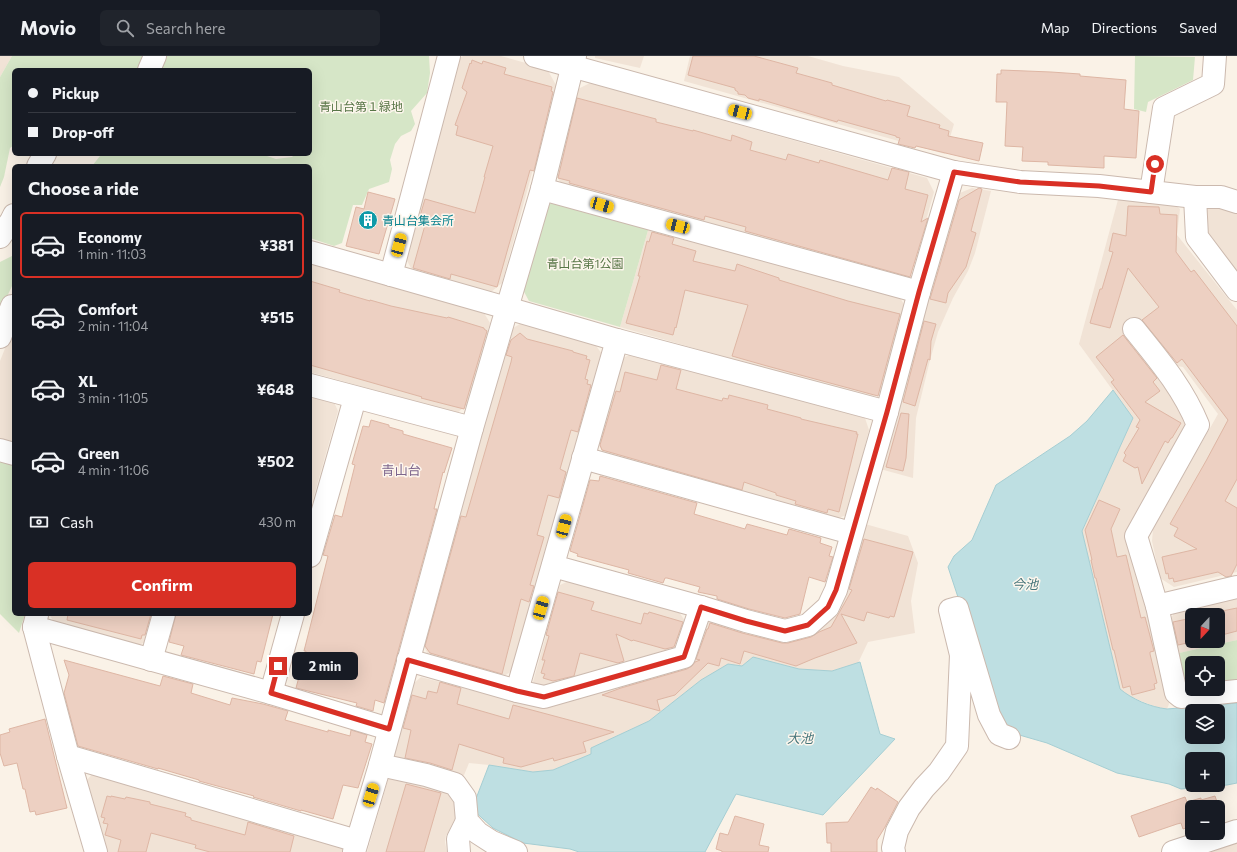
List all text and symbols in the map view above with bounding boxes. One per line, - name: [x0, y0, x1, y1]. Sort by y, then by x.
- search box: [100, 10, 380, 46]
- text: Movio: [20, 16, 76, 39]
- icon: search: [114, 17, 136, 39]
- text: Search here: [146, 19, 225, 37]
- text: Map: [1041, 19, 1070, 36]
- text: Directions: [1092, 19, 1157, 36]
- text: Saved: [1179, 19, 1217, 36]
- text: Pickup: [52, 84, 99, 102]
- park label: 青山台第１緑地: [319, 99, 403, 113]
- car: [727, 103, 753, 121]
- text: Drop-off: [52, 123, 114, 141]
- route start: [1146, 155, 1164, 173]
- text: Choose a ride: [28, 177, 139, 199]
- car: [589, 196, 615, 214]
- building icon: 青山台集会所: [357, 209, 379, 231]
- place label: 青山台集会所: [382, 213, 454, 227]
- car: [665, 217, 691, 235]
- icon: car: [30, 227, 66, 263]
- text: Economy: [78, 228, 142, 246]
- car: [390, 232, 408, 258]
- text: ¥381: [260, 236, 294, 254]
- text: 1 min · 11:03: [78, 246, 146, 262]
- park label: 青山台第1公園: [546, 256, 624, 270]
- icon: car: [30, 299, 66, 335]
- text: Comfort: [78, 300, 138, 318]
- text: ¥515: [260, 308, 294, 326]
- text: 2 min · 11:04: [78, 318, 148, 334]
- icon: car: [30, 371, 66, 407]
- text: XL: [78, 372, 97, 390]
- text: ¥648: [257, 380, 294, 398]
- text: 3 min · 11:05: [78, 390, 148, 406]
- icon: car: [30, 443, 66, 479]
- text: Green: [78, 444, 119, 462]
- text: ¥502: [257, 452, 294, 470]
- text: 4 min · 11:06: [78, 462, 149, 478]
- district label: 青山台: [381, 462, 421, 478]
- icon: cash: [28, 511, 50, 533]
- text: Cash: [60, 513, 94, 531]
- car: [555, 513, 573, 539]
- text: 430 m: [258, 514, 296, 530]
- button: Confirm: [28, 562, 296, 608]
- water label: 今池: [1012, 576, 1040, 592]
- car: [532, 595, 550, 621]
- north arrow: [1185, 608, 1225, 648]
- map controls: [1185, 608, 1225, 840]
- callout: 2 min: [292, 652, 358, 680]
- button: locate: [1185, 656, 1225, 696]
- route end: [269, 657, 287, 675]
- text: 2 min: [309, 658, 341, 674]
- button: layers: [1185, 704, 1225, 744]
- water label: 大池: [787, 730, 815, 746]
- button: +: [1185, 752, 1225, 792]
- car: [362, 782, 380, 808]
- button: −: [1185, 800, 1225, 840]

